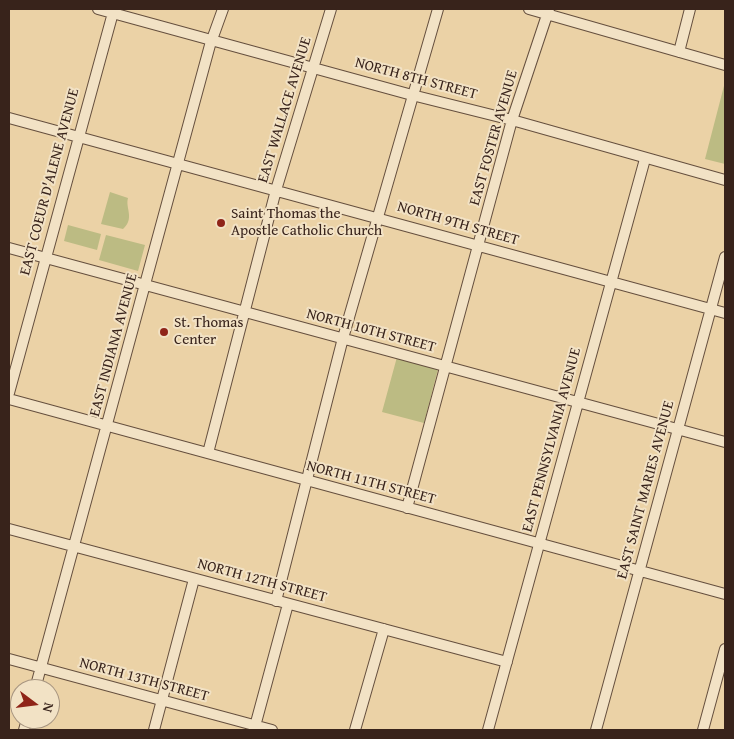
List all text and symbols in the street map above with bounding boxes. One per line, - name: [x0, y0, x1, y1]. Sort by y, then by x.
- street label: EAST WALLACE AVENUE: [254, 35, 316, 185]
- street label: NORTH 8TH STREET: [353, 54, 479, 104]
- street label: EAST FOSTER AVENUE: [466, 68, 522, 208]
- street label: EAST COEUR D'ALENE AVENUE: [16, 87, 84, 277]
- street label: NORTH 9TH STREET: [395, 198, 521, 250]
- place label: Saint Thomas the Apostle Catholic Church: [231, 205, 382, 240]
- marker: Saint Thomas the Apostle Catholic Church: [215, 217, 227, 229]
- street label: EAST INDIANA AVENUE: [86, 271, 142, 419]
- street label: NORTH 10TH STREET: [304, 305, 438, 357]
- place label: St. Thomas Center: [174, 314, 243, 349]
- marker: St. Thomas Center: [158, 326, 170, 338]
- street label: EAST PENNSYLVANIA AVENUE: [519, 346, 585, 534]
- street label: EAST SAINT MARIES AVENUE: [614, 399, 678, 581]
- street label: NORTH 11TH STREET: [304, 457, 438, 509]
- street label: NORTH 12TH STREET: [195, 555, 329, 607]
- street label: NORTH 13TH STREET: [77, 654, 211, 706]
- north arrow: [10, 679, 60, 729]
- text: N: [38, 701, 59, 715]

